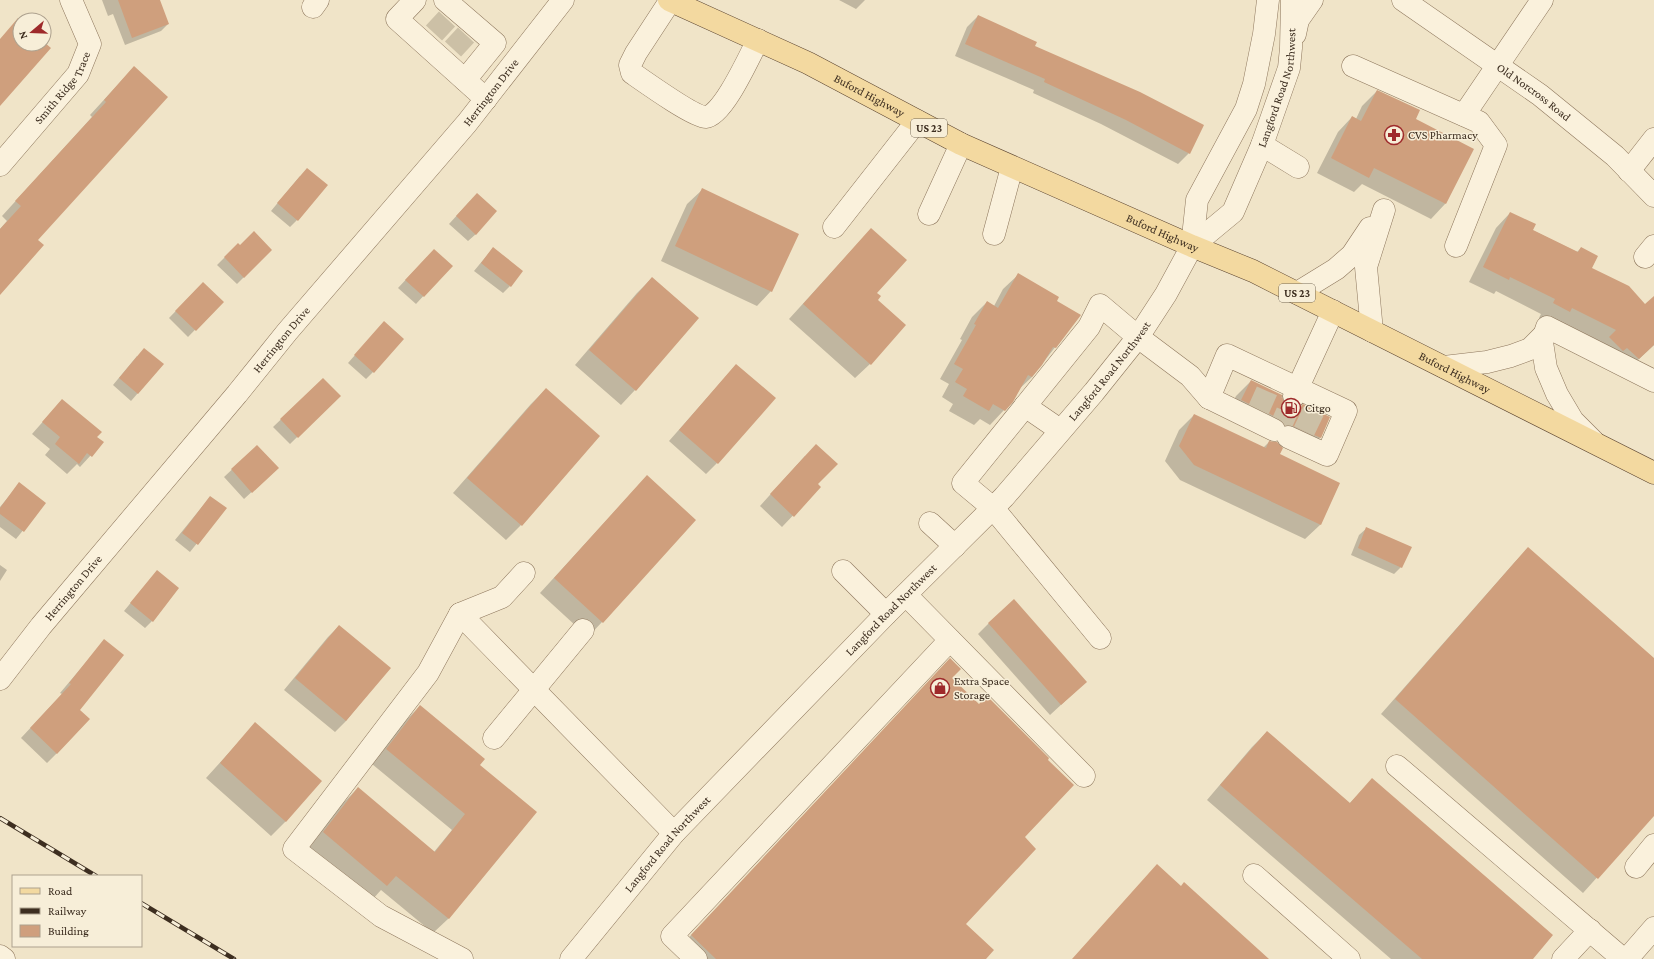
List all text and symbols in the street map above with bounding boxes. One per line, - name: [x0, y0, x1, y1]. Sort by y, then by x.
- north arrow: [12, 12, 52, 52]
- street label: Langford Road Northwest: [1255, 27, 1298, 149]
- text: N: [15, 29, 29, 41]
- street label: Smith Ridge Trace: [32, 50, 93, 127]
- street label: Herrington Drive: [460, 56, 522, 129]
- street label: Old Norcross Road: [1494, 60, 1574, 125]
- street label: Buford Highway: [832, 71, 907, 120]
- road number: US 23: [911, 119, 947, 137]
- pharmacy icon: CVS Pharmacy: [1383, 124, 1405, 146]
- place label: CVS Pharmacy: [1408, 128, 1478, 142]
- street label: Buford Highway: [1124, 211, 1201, 255]
- road number: US 23: [1279, 284, 1315, 302]
- street label: Herrington Drive: [250, 304, 313, 376]
- street label: Langford Road Northwest: [1065, 318, 1154, 424]
- street label: Buford Highway: [1417, 349, 1493, 397]
- fuel station icon: Citgo: [1280, 397, 1302, 419]
- place label: Citgo: [1305, 401, 1331, 415]
- street label: Herrington Drive: [42, 552, 105, 624]
- street label: Langford Road Northwest: [842, 560, 940, 659]
- place label: Extra Space Storage: [954, 674, 1009, 702]
- shop icon: Extra Space Storage: [929, 677, 951, 699]
- street label: Langford Road Northwest: [621, 792, 714, 895]
- legend: [12, 875, 142, 947]
- text: Road: [48, 884, 73, 898]
- text: Railway: [48, 904, 87, 918]
- text: Building: [48, 924, 89, 938]

